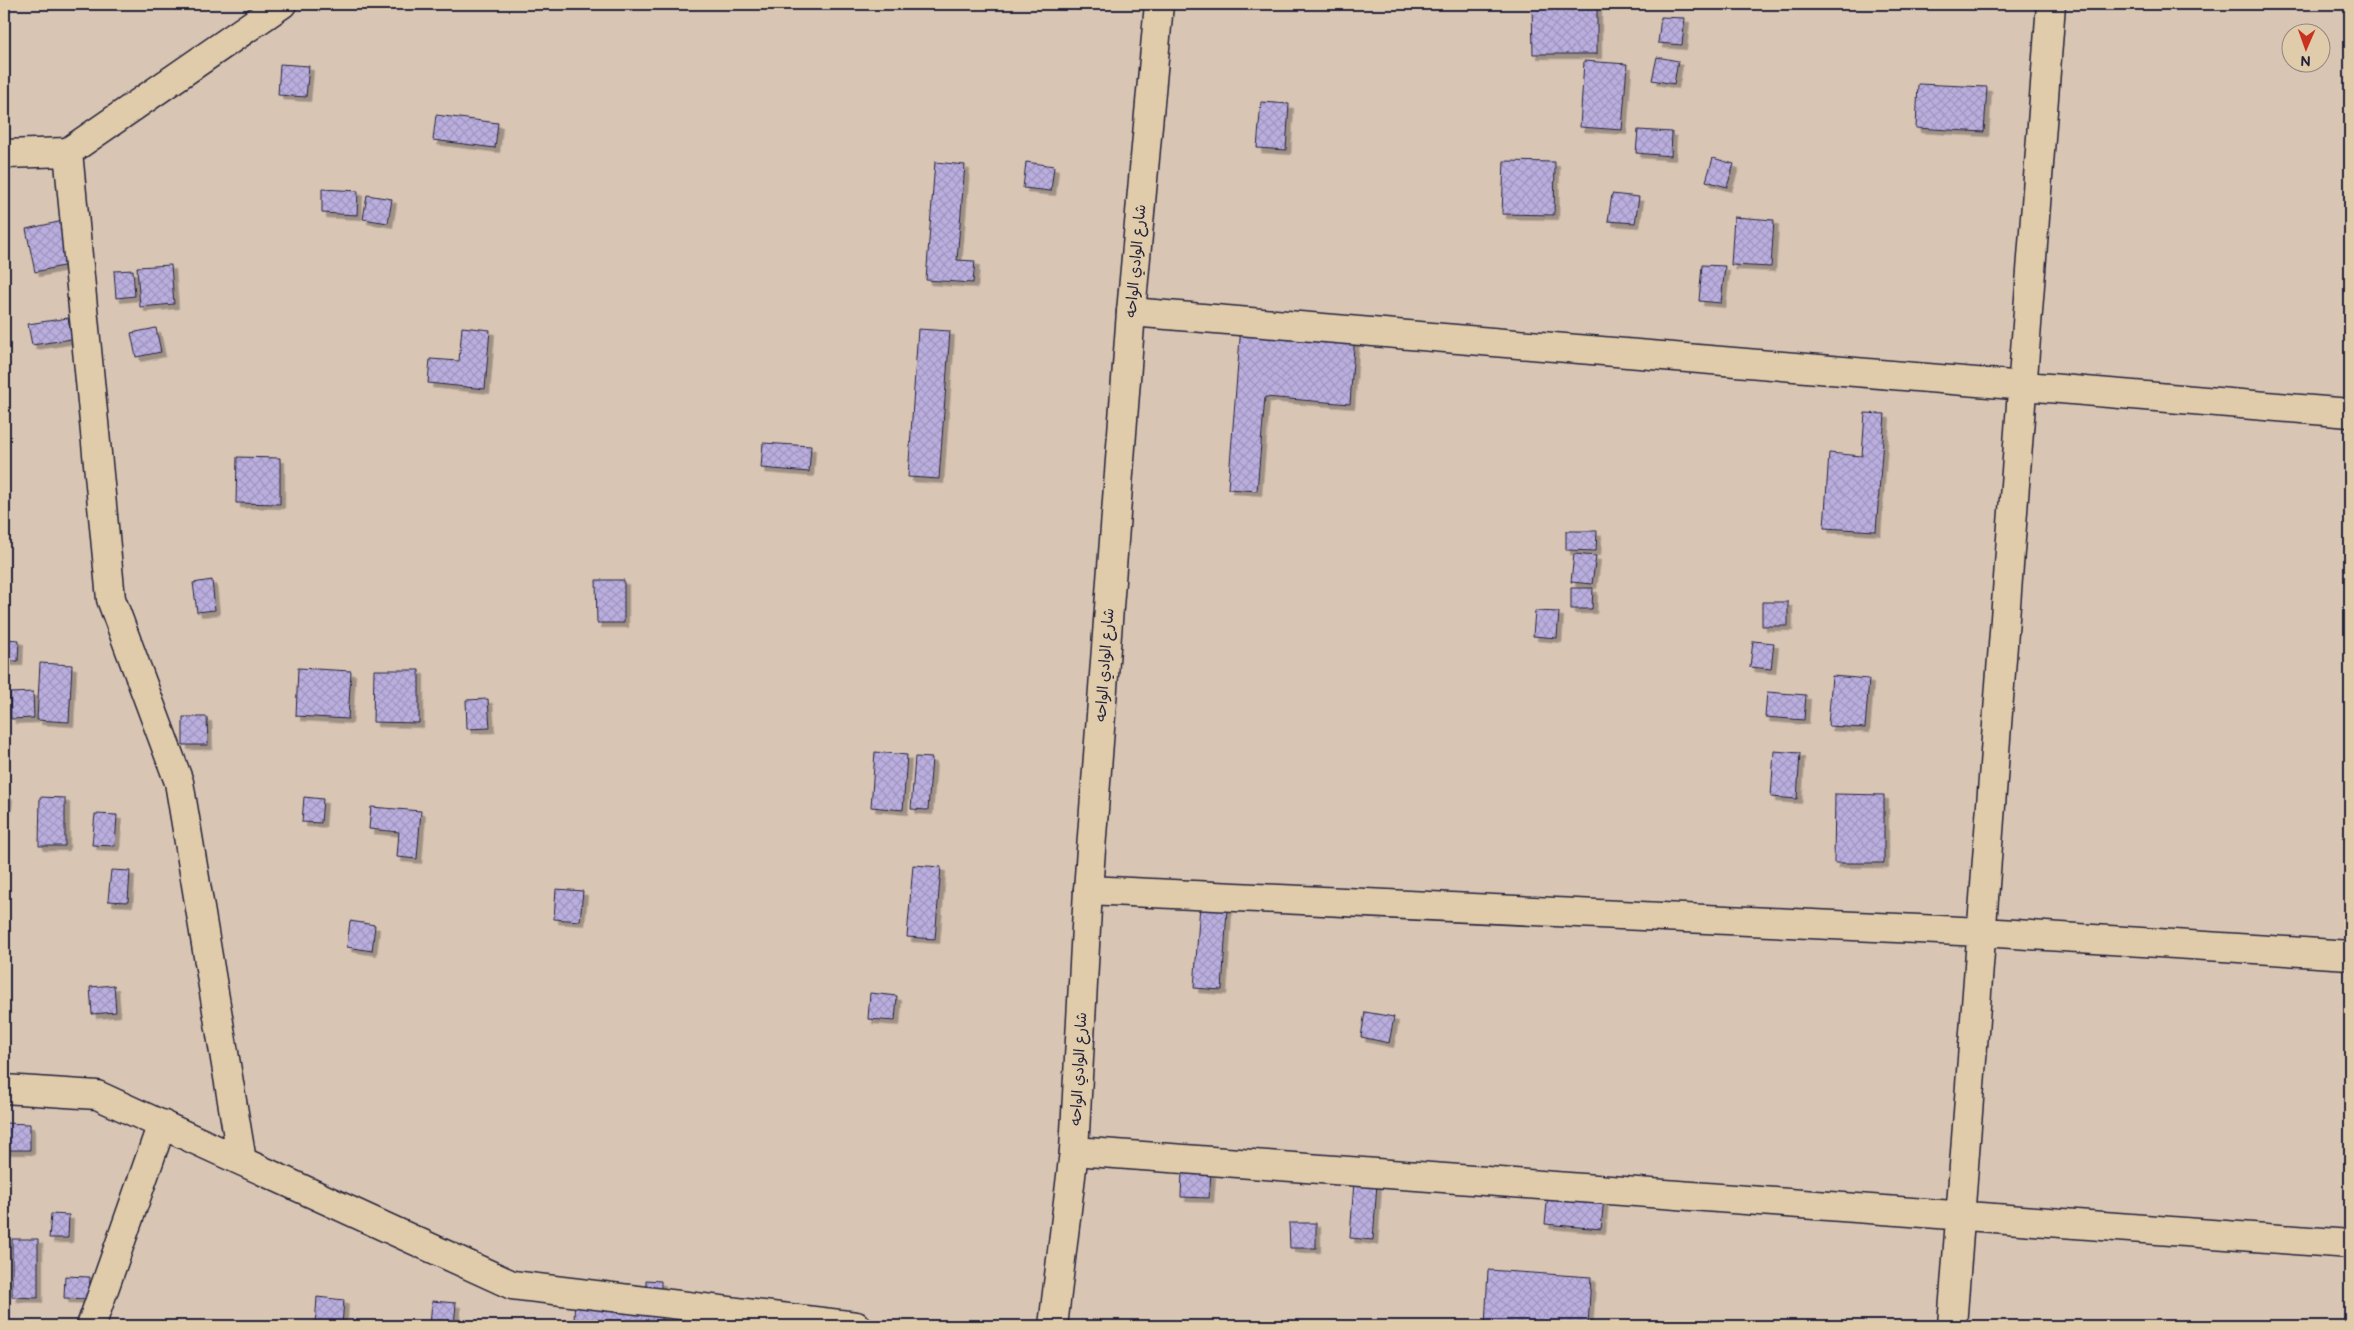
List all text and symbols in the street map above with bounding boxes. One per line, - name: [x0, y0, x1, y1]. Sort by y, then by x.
- north arrow: [2282, 22, 2332, 72]
- text: N: [2300, 52, 2311, 69]
- street label: شارع الوادي الواحه: [1122, 203, 1151, 319]
- street label: شارع الوادي الواحه: [1092, 608, 1119, 723]
- street label: شارع الوادي الواحه: [1067, 1012, 1092, 1126]

